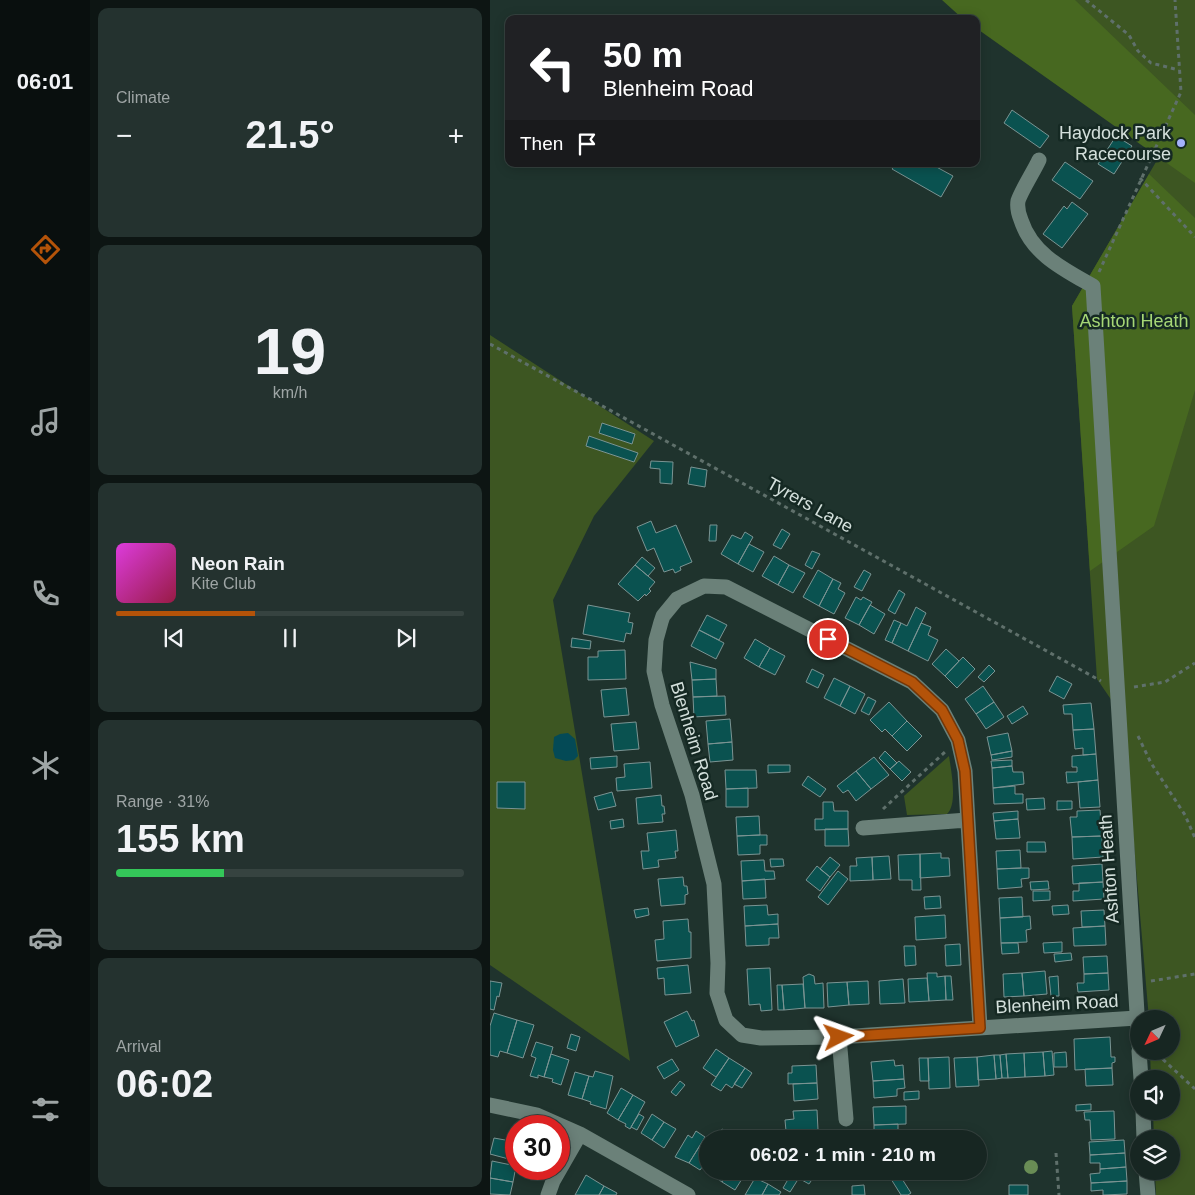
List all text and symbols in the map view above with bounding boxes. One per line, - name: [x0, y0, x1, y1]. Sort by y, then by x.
- icon: left: [520, 35, 585, 100]
- text: 50 m: [603, 35, 683, 74]
- text: 06:01: [17, 69, 73, 94]
- text: Blenheim Road: [603, 76, 753, 101]
- text: Climate: [116, 89, 170, 106]
- text: 21.5°: [245, 114, 335, 156]
- text: −: [116, 120, 132, 151]
- text: +: [448, 120, 464, 151]
- place label: Haydock Park Racecourse: [1059, 123, 1172, 164]
- icon: arrive: [573, 130, 601, 158]
- text: Then: [520, 133, 563, 154]
- marker: Haydock Park Racecourse: [1175, 137, 1187, 149]
- icon: directions: [28, 232, 63, 267]
- park label: Ashton Heath: [1079, 311, 1189, 331]
- text: 19: [254, 315, 326, 388]
- text: km/h: [273, 384, 307, 401]
- icon: music: [28, 404, 63, 439]
- street label: Tyrers Lane: [764, 473, 856, 537]
- text: Neon Rain: [191, 553, 285, 574]
- text: Kite Club: [191, 575, 256, 592]
- icon: phone: [28, 576, 63, 611]
- pin: [807, 618, 849, 660]
- icon: previous: [160, 624, 188, 652]
- icon: pause: [276, 624, 304, 652]
- icon: next: [392, 624, 420, 652]
- icon: arrive: [814, 625, 842, 653]
- street label: Blenheim Road: [666, 679, 722, 803]
- icon: climate: [28, 748, 63, 783]
- text: Range · 31%: [116, 793, 209, 810]
- street label: Ashton Heath: [1095, 814, 1123, 924]
- text: 155 km: [116, 818, 245, 860]
- icon: car: [28, 920, 63, 955]
- street label: Blenheim Road: [995, 991, 1119, 1017]
- position arrow: [812, 1010, 864, 1062]
- north arrow: [1130, 1010, 1180, 1060]
- map controls: [1130, 1010, 1180, 1180]
- text: Arrival: [116, 1038, 161, 1055]
- text: 06:02: [116, 1063, 213, 1105]
- button: sound: [1130, 1070, 1180, 1120]
- icon: filters: [28, 1092, 63, 1127]
- speed limit sign: 30: [505, 1115, 570, 1180]
- button: layers: [1130, 1130, 1180, 1180]
- text: 06:02 · 1 min · 210 m: [750, 1144, 936, 1165]

